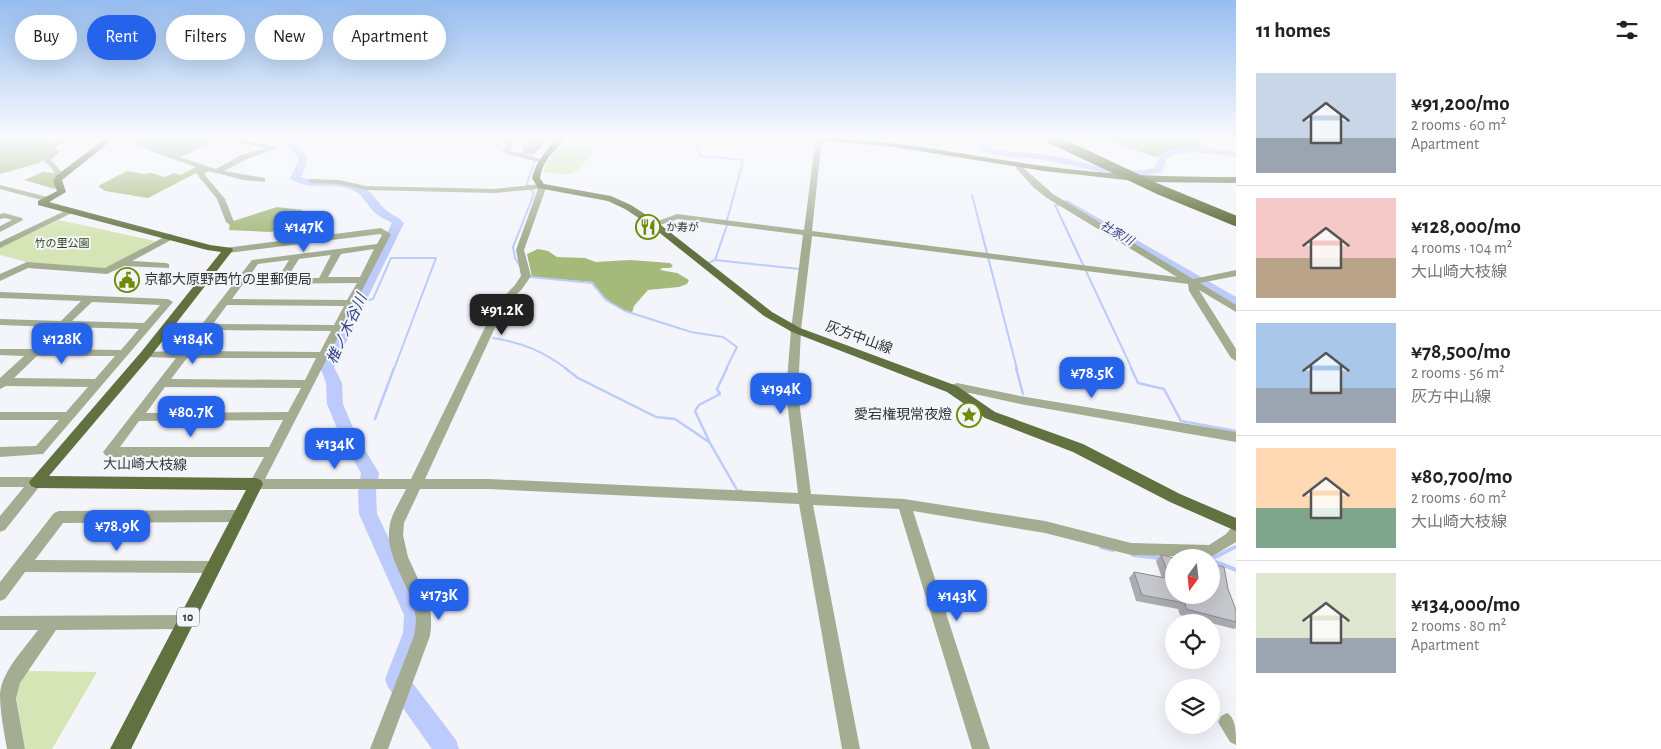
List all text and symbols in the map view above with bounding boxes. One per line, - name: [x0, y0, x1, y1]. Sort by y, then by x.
- chip: Buy: [15, 15, 77, 60]
- chip: Rent: [87, 15, 156, 60]
- chip: Filters: [166, 15, 245, 60]
- chip: New: [255, 15, 323, 60]
- chip: Apartment: [333, 15, 446, 60]
- icon: filters: [1613, 16, 1641, 44]
- text: 11 homes: [1256, 20, 1331, 41]
- icon: home: [1296, 93, 1356, 153]
- text: ¥91,200/mo: [1411, 93, 1510, 114]
- text: 2 rooms · 60 m²: [1411, 117, 1506, 133]
- text: Apartment: [1411, 136, 1479, 152]
- pin: ¥147K: [269, 210, 339, 253]
- restaurant icon: か寿が: [635, 214, 661, 240]
- text: ¥128,000/mo: [1411, 216, 1521, 237]
- water label: 社家川: [1098, 218, 1138, 248]
- icon: home: [1296, 218, 1356, 278]
- text: ¥147K: [285, 219, 323, 235]
- place label: か寿が: [666, 221, 699, 233]
- park label: 竹の里公園: [35, 237, 90, 249]
- text: 4 rooms · 104 m²: [1411, 240, 1512, 256]
- text: 大山崎大枝線: [1411, 264, 1507, 280]
- public building icon: 京都大原野西竹の里郵便局: [114, 267, 140, 293]
- place label: 京都大原野西竹の里郵便局: [144, 272, 312, 287]
- water label: 椎ノ木谷川: [323, 290, 370, 366]
- pin: ¥91.2K: [461, 294, 543, 336]
- text: ¥91.2K: [481, 302, 523, 318]
- street label: 灰方中山線: [824, 319, 895, 357]
- pin: ¥128K: [27, 322, 97, 365]
- pin: ¥184K: [158, 322, 228, 365]
- text: ¥128K: [43, 331, 81, 347]
- text: ¥184K: [173, 331, 213, 347]
- text: ¥78,500/mo: [1411, 341, 1511, 362]
- icon: home: [1296, 343, 1356, 403]
- pin: ¥78.5K: [1051, 356, 1133, 399]
- text: ¥78.5K: [1070, 365, 1114, 381]
- text: 2 rooms · 56 m²: [1411, 365, 1505, 381]
- pin: ¥194K: [746, 372, 816, 415]
- text: ¥194K: [761, 381, 801, 397]
- text: 灰方中山線: [1411, 389, 1491, 405]
- pin: ¥80.7K: [150, 396, 232, 438]
- place icon: 愛宕権現常夜燈: [956, 402, 982, 428]
- text: ¥80.7K: [169, 404, 213, 420]
- place label: 愛宕権現常夜燈: [854, 406, 952, 422]
- pin: ¥134K: [300, 428, 370, 470]
- text: ¥134K: [316, 436, 354, 452]
- street label: 大山崎大枝線: [103, 456, 187, 473]
- text: ¥80,700/mo: [1411, 466, 1512, 487]
- icon: home: [1296, 468, 1356, 528]
- text: 2 rooms · 60 m²: [1411, 490, 1506, 506]
- pin: ¥78.9K: [76, 510, 158, 552]
- text: 大山崎大枝線: [1411, 514, 1507, 530]
- text: ¥78.9K: [95, 518, 139, 534]
- north arrow: [1165, 549, 1220, 604]
- map controls: [1165, 549, 1220, 734]
- pin: ¥173K: [404, 578, 474, 621]
- pin: ¥143K: [922, 580, 992, 622]
- text: ¥173K: [420, 587, 458, 603]
- text: ¥143K: [938, 588, 976, 604]
- icon: home: [1296, 593, 1356, 653]
- text: ¥134,000/mo: [1411, 594, 1520, 615]
- road number: 10: [177, 608, 199, 626]
- button: locate: [1165, 614, 1220, 669]
- text: 2 rooms · 80 m²: [1411, 618, 1506, 634]
- text: Apartment: [1411, 637, 1479, 653]
- button: layers: [1165, 679, 1220, 734]

